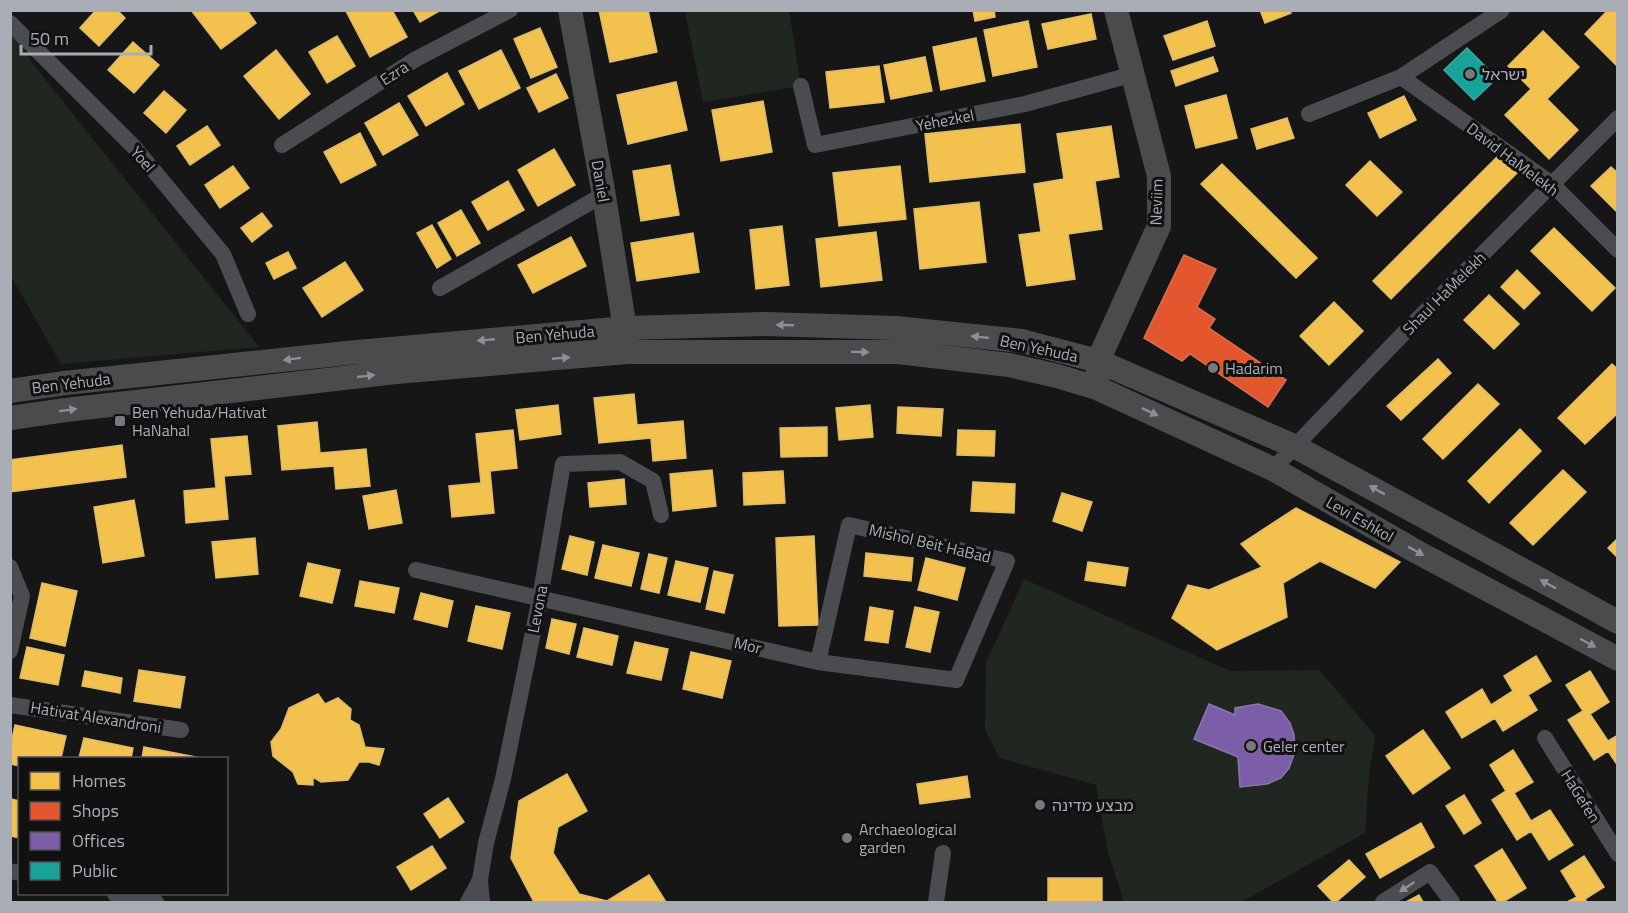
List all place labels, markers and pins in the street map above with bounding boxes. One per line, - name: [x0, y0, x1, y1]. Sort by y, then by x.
- place label: ישראל: [1482, 62, 1525, 86]
- marker: ישראל: [1463, 67, 1477, 81]
- place label: Hadarim: [1225, 356, 1283, 380]
- marker: Hadarim: [1206, 361, 1220, 375]
- place label: Ben Yehuda/Hativat HaNahal: [132, 400, 267, 442]
- marker: Ben Yehuda/Hativat HaNahal: [113, 414, 127, 428]
- place label: Geler center: [1263, 734, 1345, 758]
- marker: Geler center: [1244, 739, 1258, 753]
- place label: מבצע מדינה: [1052, 793, 1134, 817]
- marker: מבצע מדינה: [1033, 798, 1047, 812]
- place label: Archaeological garden: [859, 817, 957, 859]
- marker: Archaeological garden: [840, 831, 854, 845]

